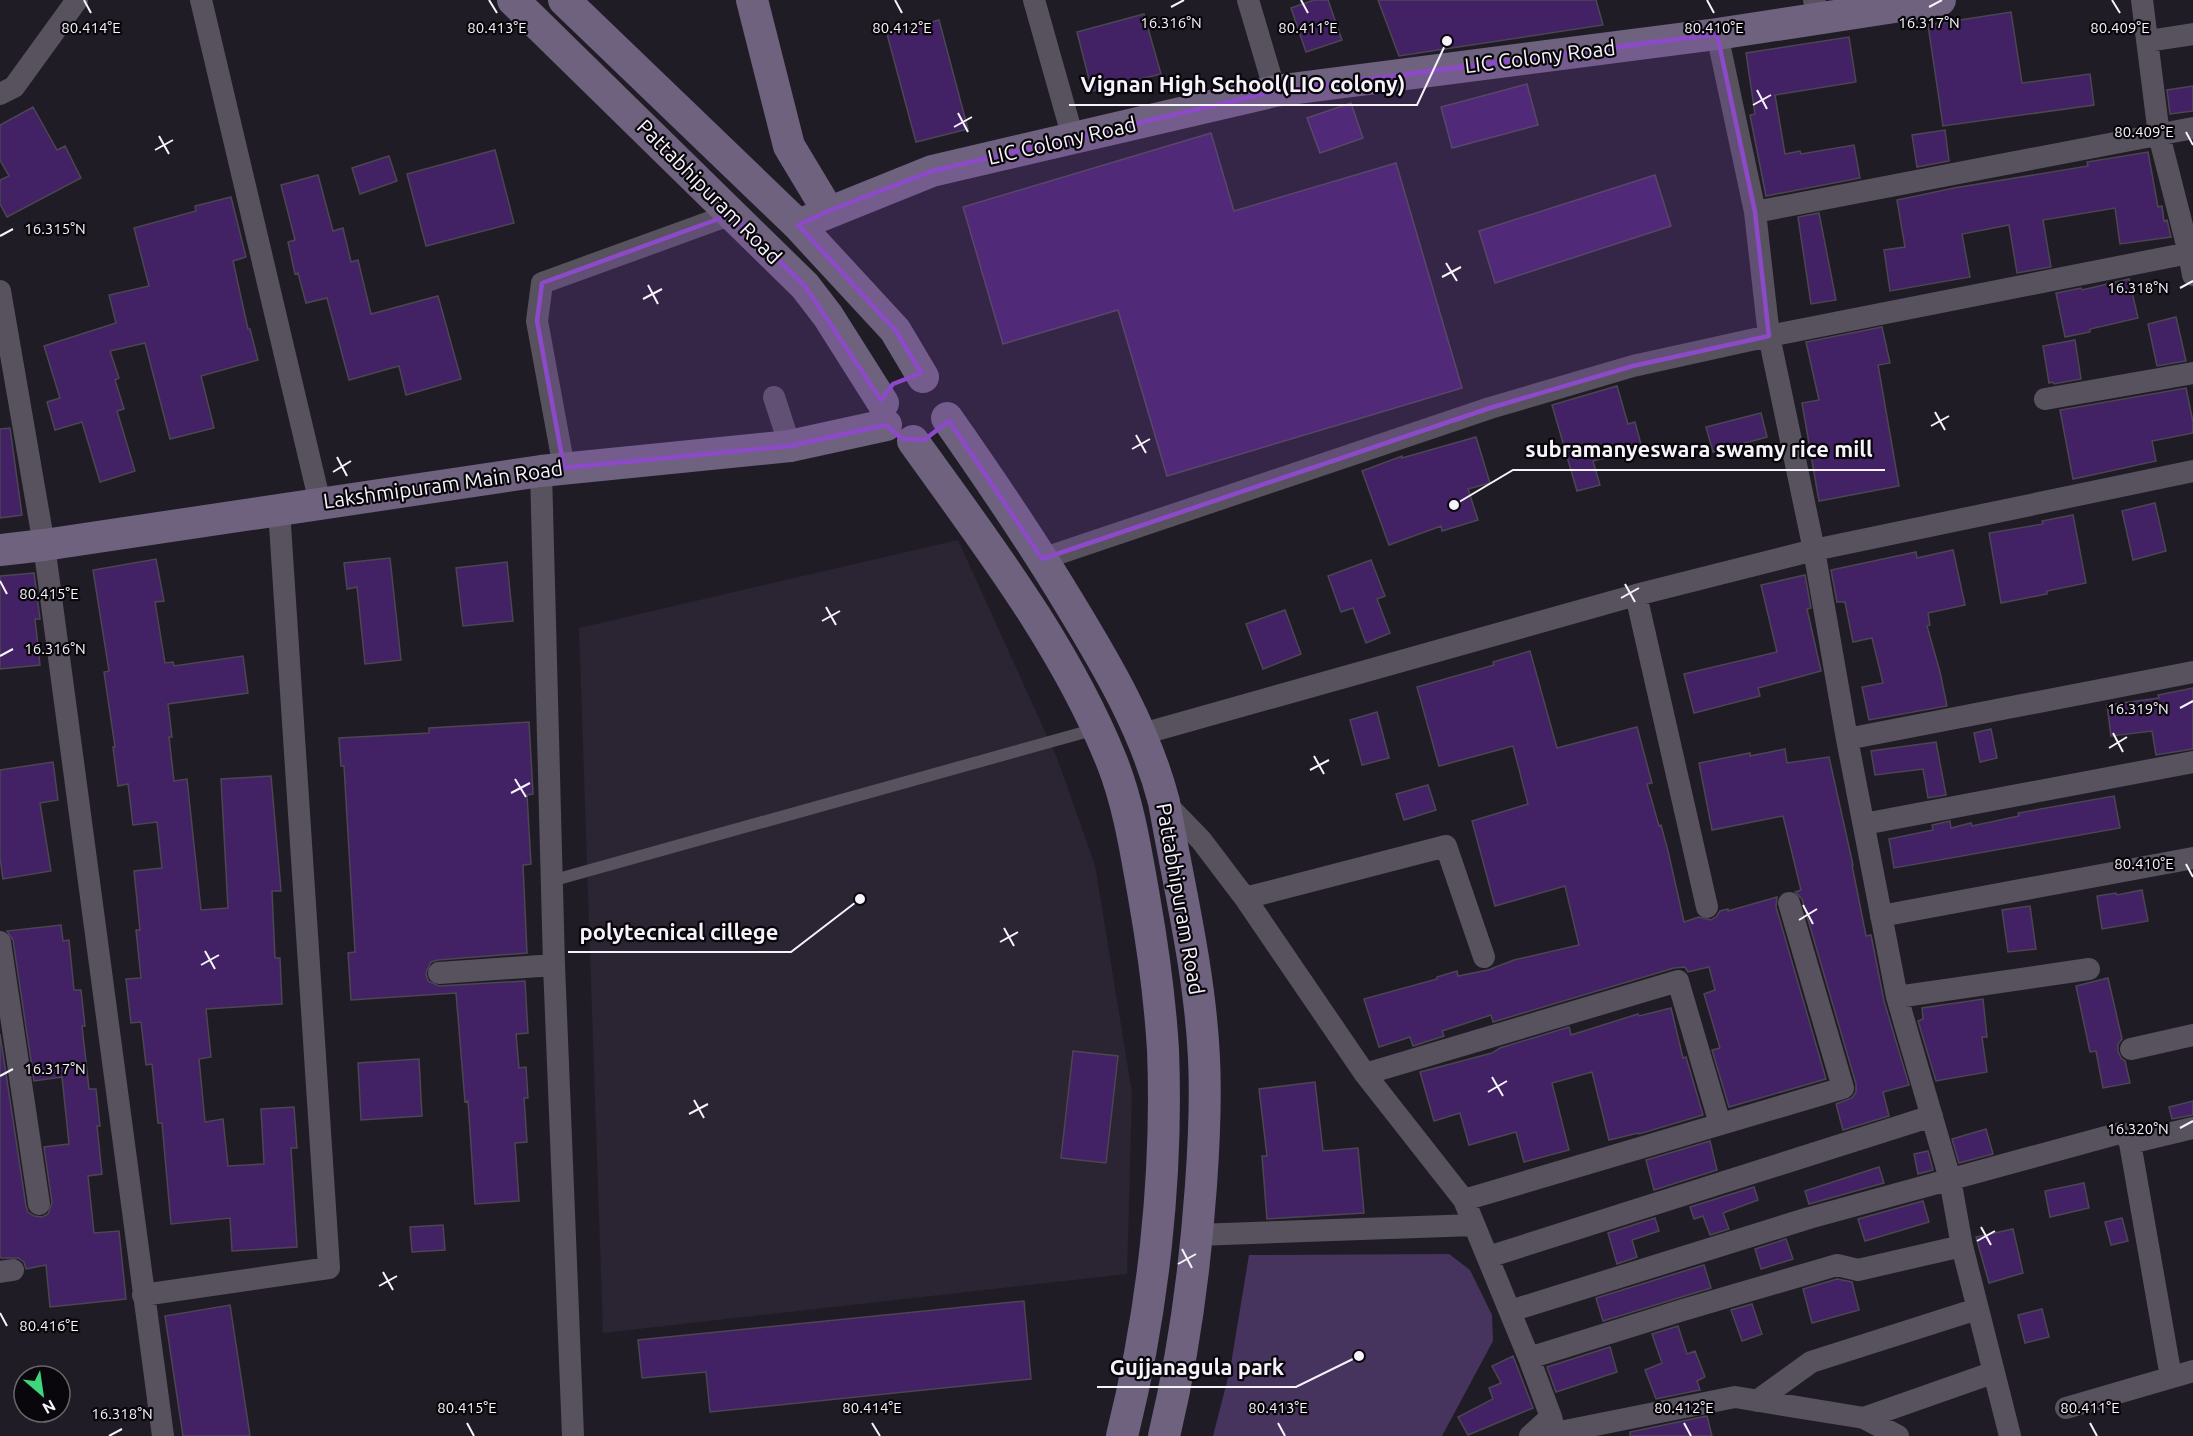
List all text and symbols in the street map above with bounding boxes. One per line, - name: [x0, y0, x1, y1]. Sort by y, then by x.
- text: 16.316°N: [1140, 14, 1202, 31]
- text: 16.317°N: [1898, 14, 1960, 31]
- text: 80.414°E: [61, 19, 121, 36]
- text: 80.413°E: [467, 19, 527, 36]
- text: 80.412°E: [872, 19, 932, 36]
- text: 80.411°E: [1278, 19, 1338, 36]
- text: 80.410°E: [1684, 19, 1744, 36]
- text: 80.409°E: [2090, 19, 2150, 36]
- street label: LIC Colony Road: [1463, 35, 1617, 77]
- callout: Vignan High School(LIO colony): [1069, 65, 1417, 105]
- text: Vignan High School(LIO colony): [1081, 71, 1405, 97]
- street label: LIC Colony Road: [985, 111, 1138, 169]
- street label: Pattabhipuram Road: [633, 114, 787, 268]
- text: 80.409°E: [2114, 123, 2174, 140]
- text: 16.315°N: [24, 220, 86, 237]
- text: 16.318°N: [2107, 279, 2169, 296]
- callout: subramanyeswara swamy rice mill: [1513, 430, 1885, 470]
- text: subramanyeswara swamy rice mill: [1525, 436, 1873, 461]
- street label: Lakshmipuram Main Road: [321, 455, 564, 513]
- text: 80.415°E: [19, 585, 79, 602]
- text: 16.316°N: [24, 640, 86, 657]
- text: 16.319°N: [2107, 700, 2169, 717]
- street label: Pattabhipuram Road: [1152, 801, 1210, 997]
- text: 80.410°E: [2114, 855, 2174, 872]
- callout: polytecnical cillege: [568, 912, 791, 952]
- text: polytecnical cillege: [580, 919, 778, 944]
- text: 16.317°N: [24, 1060, 86, 1077]
- text: 16.320°N: [2107, 1120, 2169, 1137]
- text: 80.416°E: [19, 1317, 79, 1334]
- callout: Gujjanagula park: [1097, 1347, 1296, 1387]
- text: Gujjanagula park: [1110, 1354, 1285, 1379]
- north arrow: [12, 1364, 72, 1424]
- text: N: [40, 1396, 59, 1418]
- text: 80.415°E: [437, 1399, 497, 1416]
- text: 80.414°E: [842, 1399, 902, 1416]
- text: 80.413°E: [1248, 1399, 1308, 1416]
- text: 80.412°E: [1654, 1399, 1714, 1416]
- text: 80.411°E: [2060, 1399, 2120, 1416]
- text: 16.318°N: [91, 1405, 153, 1422]

